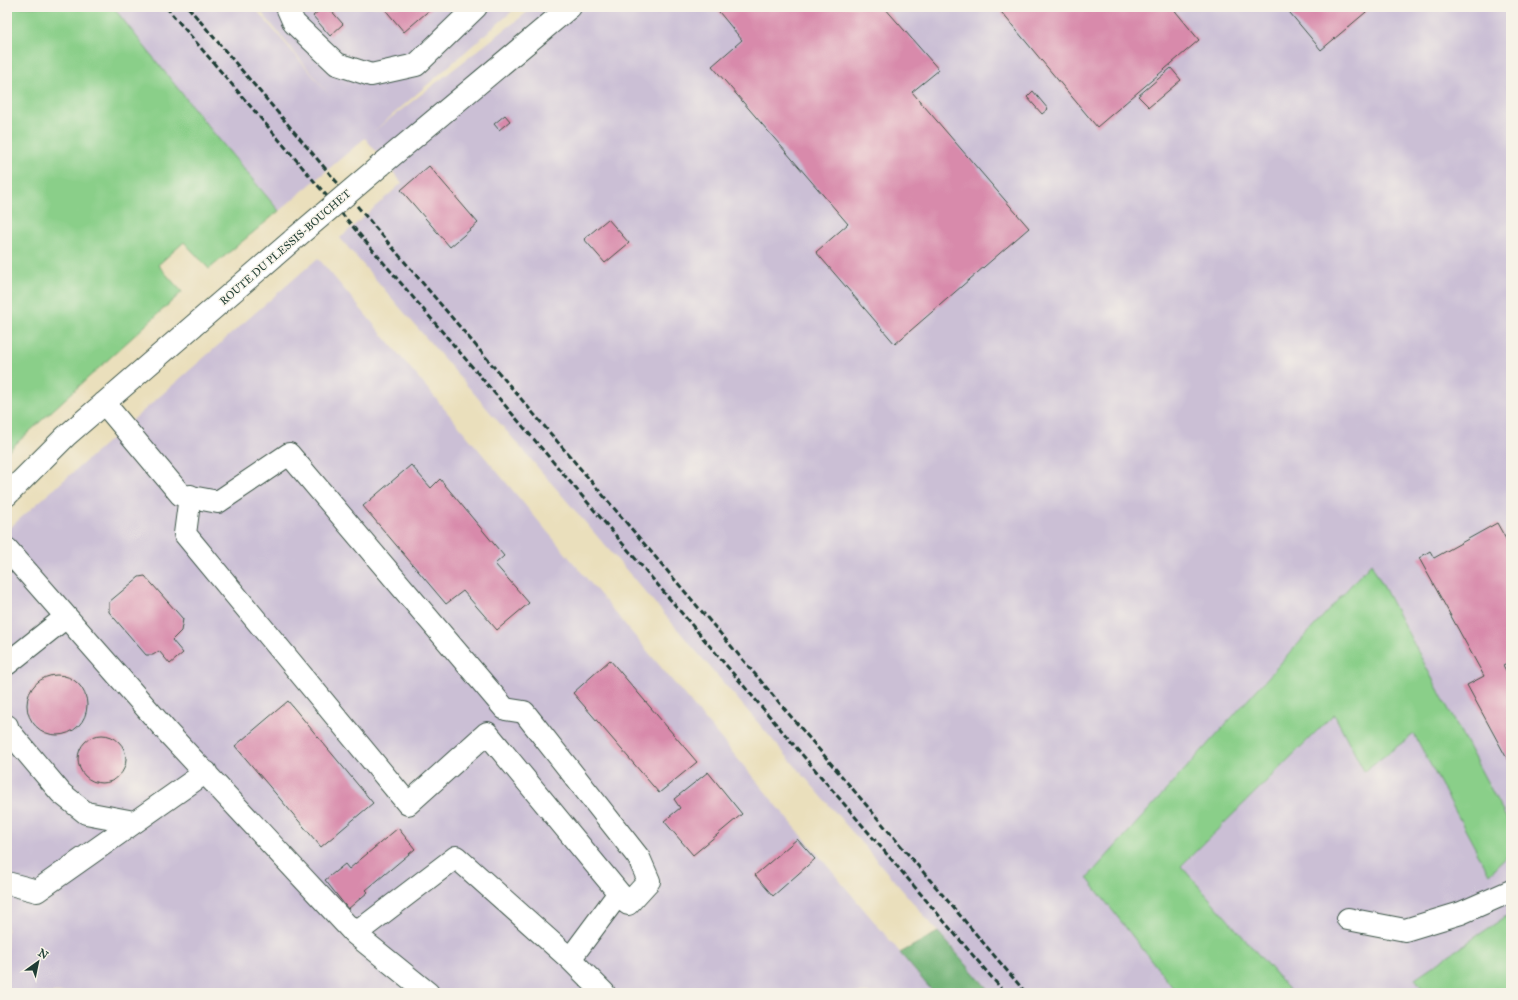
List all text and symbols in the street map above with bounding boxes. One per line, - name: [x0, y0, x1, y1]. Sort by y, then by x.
- street label: ROUTE DU PLESSIS-BOUCHET: [217, 187, 354, 308]
- north arrow: [18, 942, 58, 982]
- text: N: [36, 946, 51, 962]

